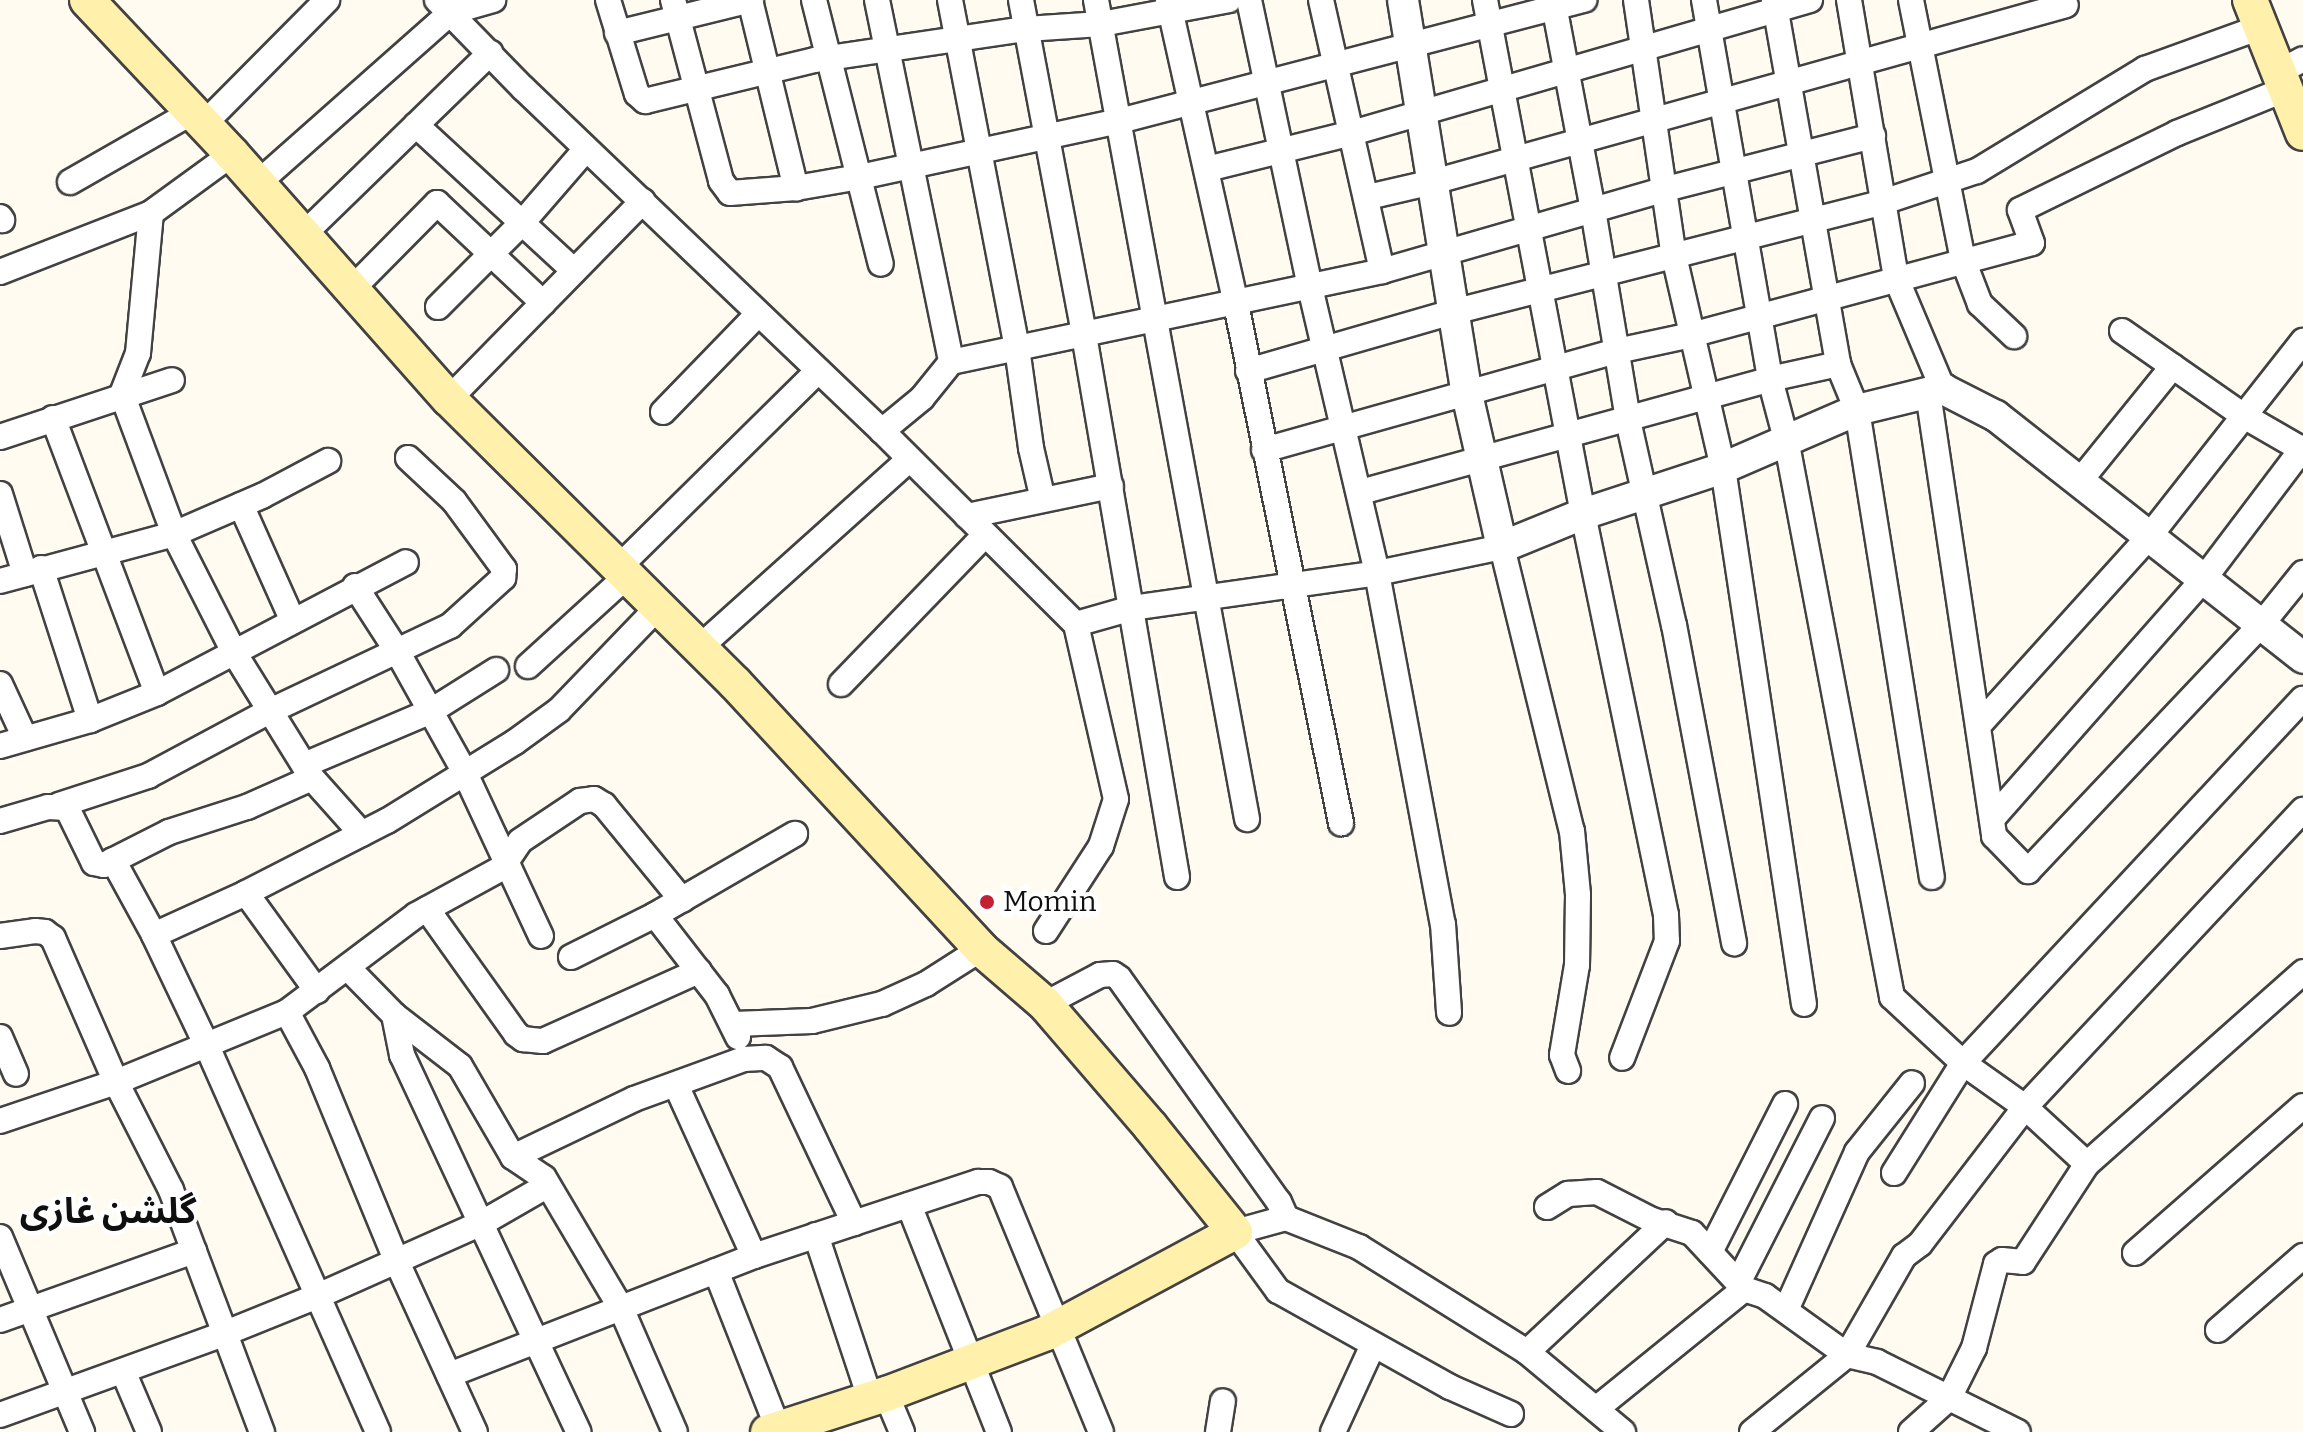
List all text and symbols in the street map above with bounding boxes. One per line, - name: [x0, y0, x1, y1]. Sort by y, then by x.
- place label: Momin: [1003, 885, 1096, 919]
- marker: Momin: [978, 893, 996, 911]
- district label: گلشن غازی: [20, 1190, 196, 1234]

